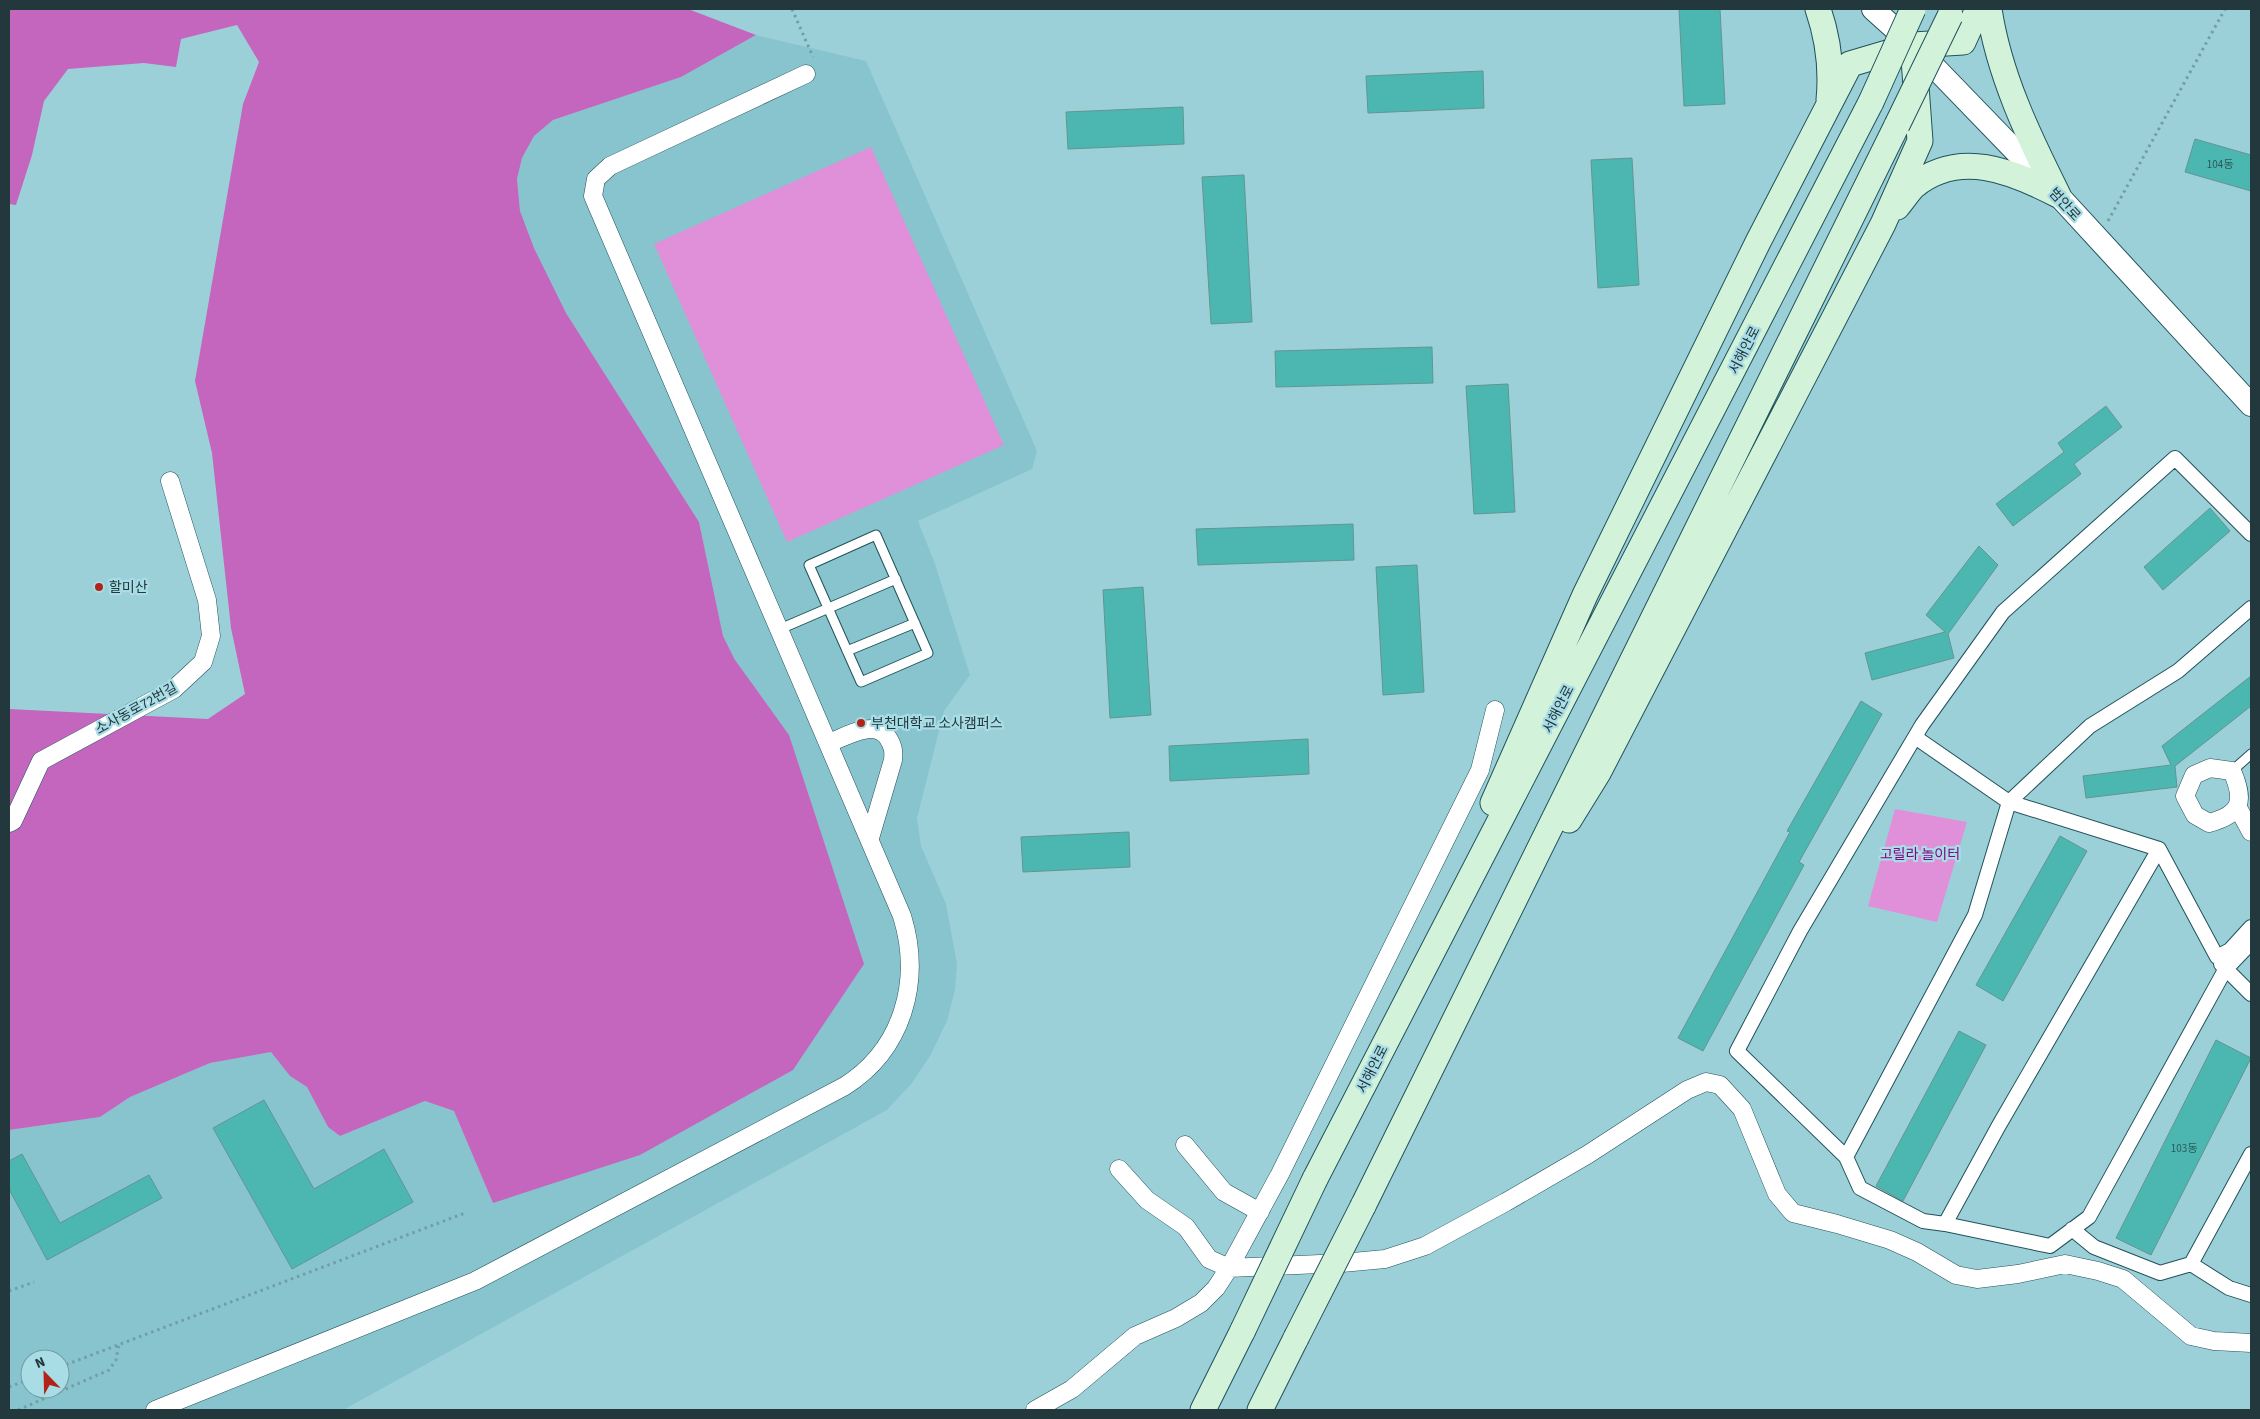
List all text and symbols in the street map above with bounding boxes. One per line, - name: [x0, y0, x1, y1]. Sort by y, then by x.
- house number: 104동: [2207, 157, 2233, 172]
- street label: 범안로: [2044, 184, 2085, 226]
- street label: 서해안로: [1724, 323, 1766, 378]
- place label: 할미산: [109, 578, 148, 598]
- marker: 할미산: [93, 581, 105, 593]
- street label: 소사동로72번길: [92, 678, 181, 740]
- street label: 서해안로: [1538, 682, 1580, 737]
- place label: 부천대학교 소사캠퍼스: [871, 714, 1003, 734]
- marker: 부천대학교 소사캠퍼스: [855, 717, 867, 729]
- park label: 고릴라 놀이터: [1880, 845, 1960, 865]
- street label: 서해안로: [1352, 1042, 1394, 1097]
- house number: 103동: [2171, 1141, 2197, 1156]
- north arrow: [20, 1349, 70, 1399]
- text: N: [32, 1352, 49, 1374]

